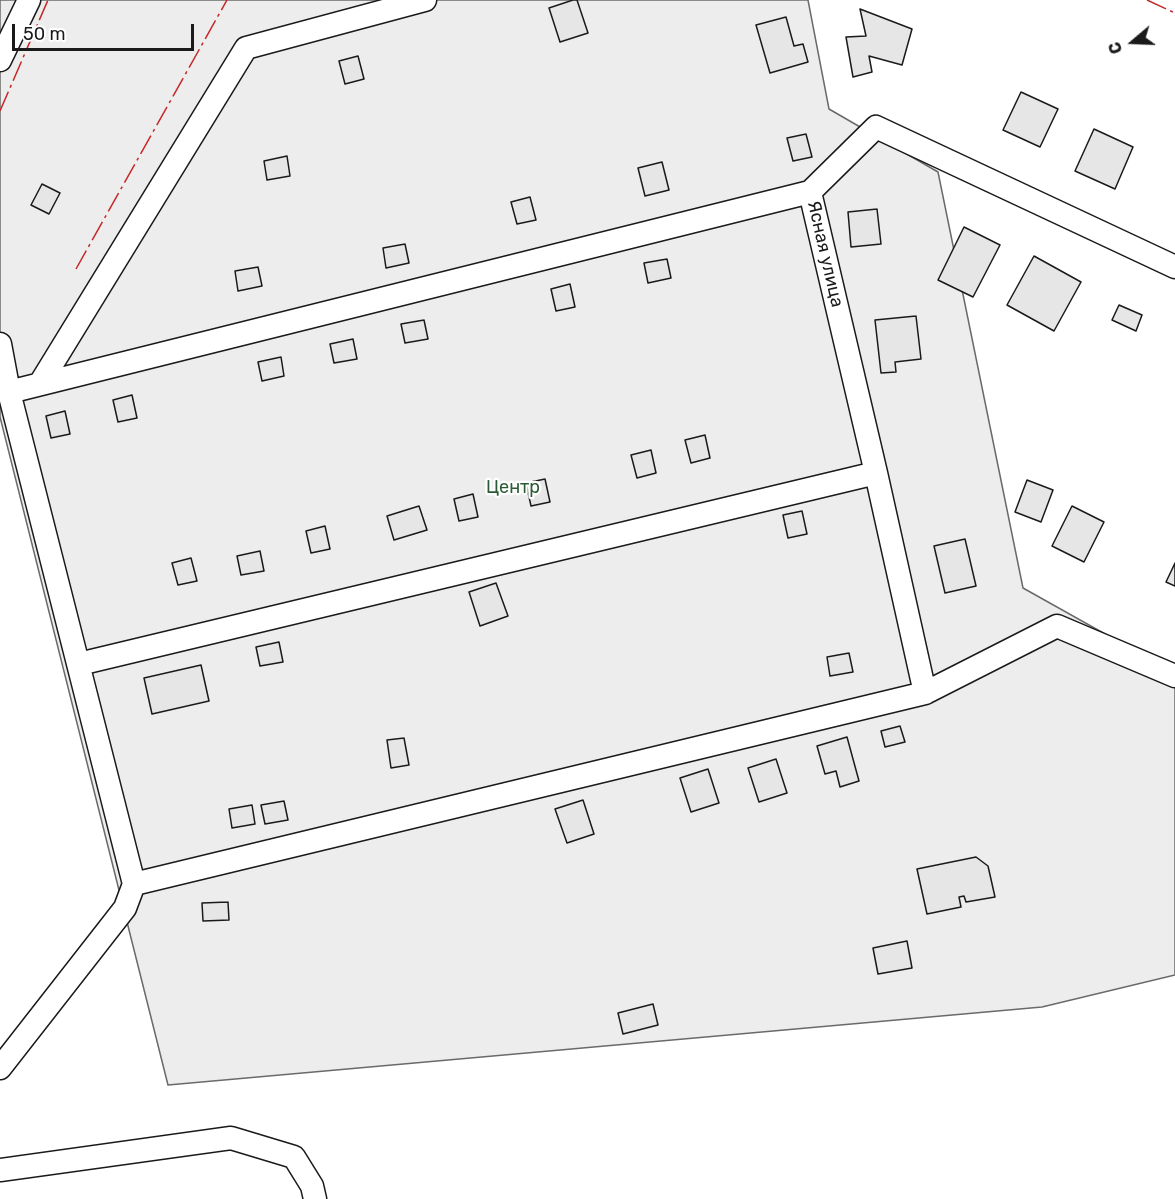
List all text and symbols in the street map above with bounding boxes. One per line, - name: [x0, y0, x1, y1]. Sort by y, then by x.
- scale bar: [15, 12, 196, 50]
- north arrow: [1103, 12, 1163, 72]
- text: 50 m: [23, 23, 66, 45]
- text: С: [1105, 40, 1126, 56]
- street label: Ясная улица: [802, 199, 848, 309]
- park label: Центр: [486, 477, 540, 499]

